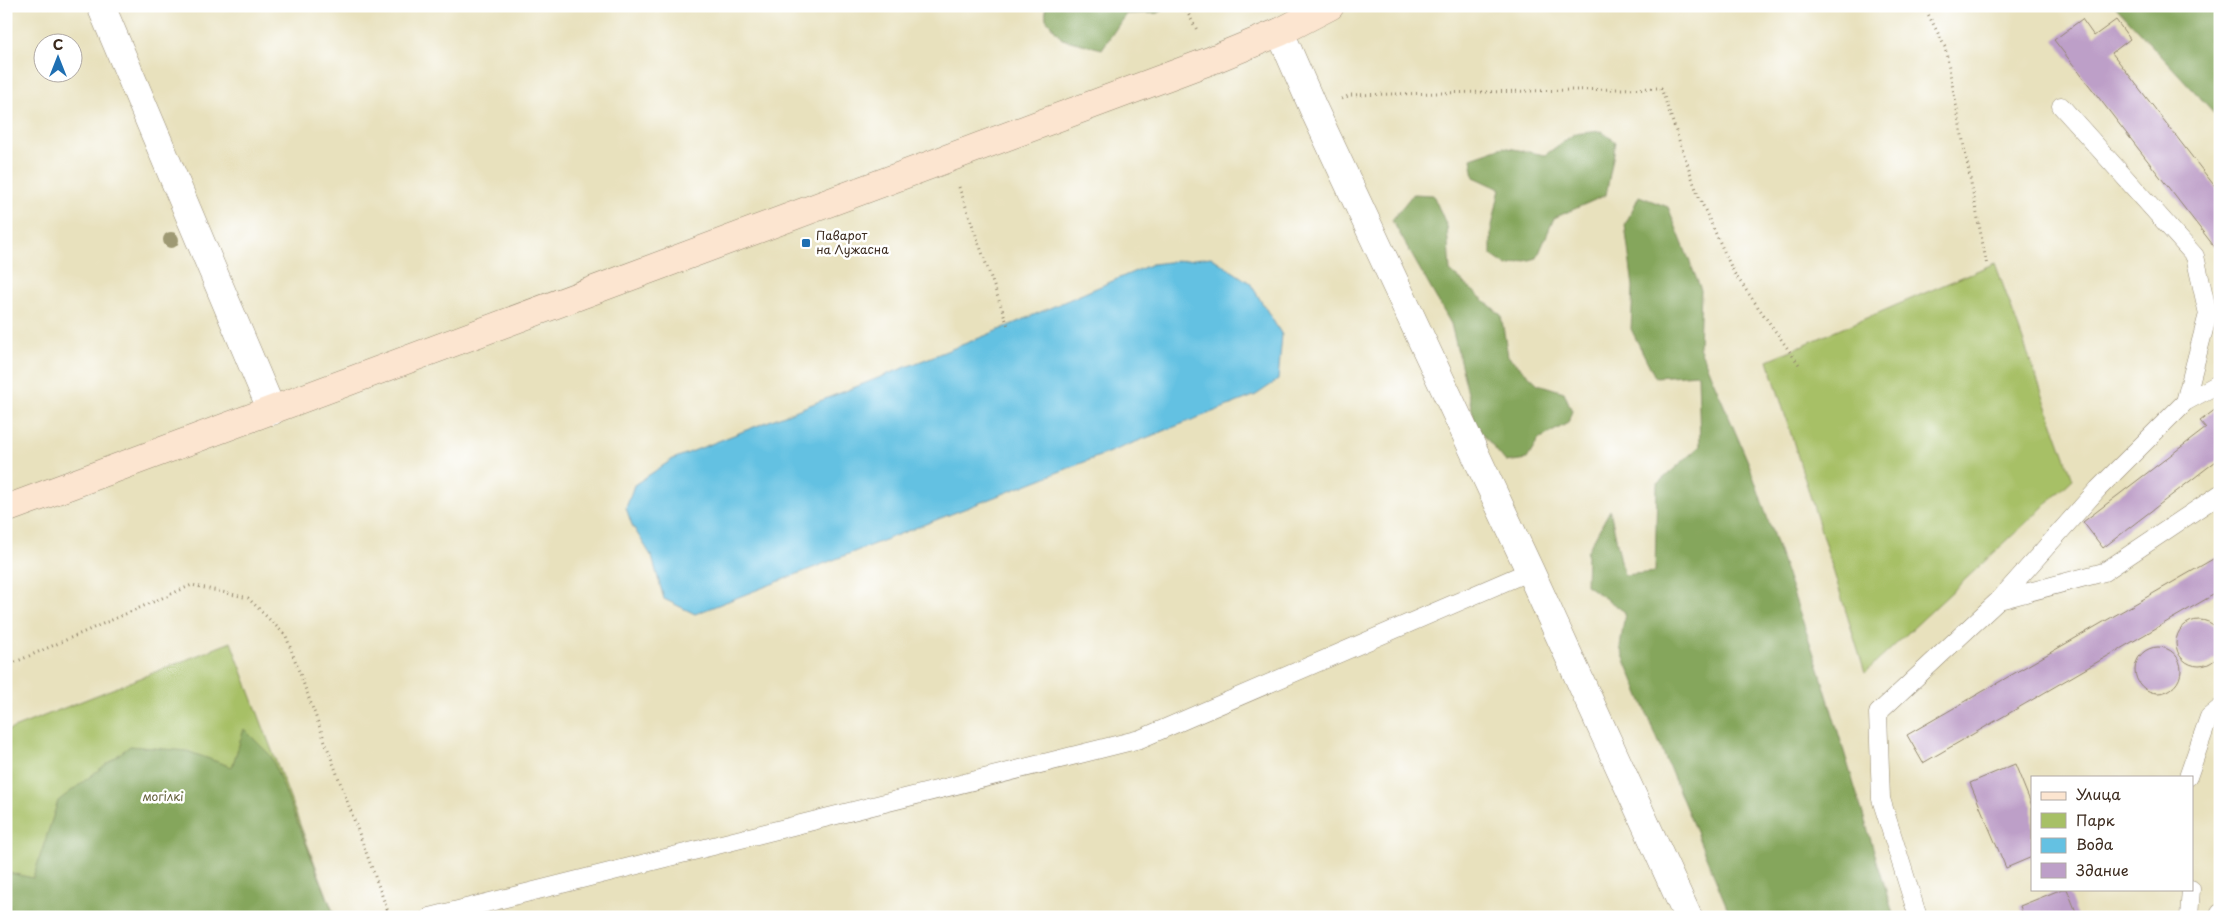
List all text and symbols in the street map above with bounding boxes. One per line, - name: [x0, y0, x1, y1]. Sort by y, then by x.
- north arrow: [32, 32, 82, 82]
- text: С: [53, 34, 63, 55]
- place label: Паварот на Лужасна: [816, 226, 889, 258]
- marker: Паварот на Лужасна: [800, 237, 812, 249]
- legend: [2031, 776, 2194, 890]
- text: Улица: [2076, 782, 2121, 805]
- park label: могілкі: [142, 787, 184, 805]
- text: Парк: [2076, 808, 2115, 831]
- text: Вода: [2076, 832, 2114, 855]
- text: Здание: [2076, 858, 2129, 881]

